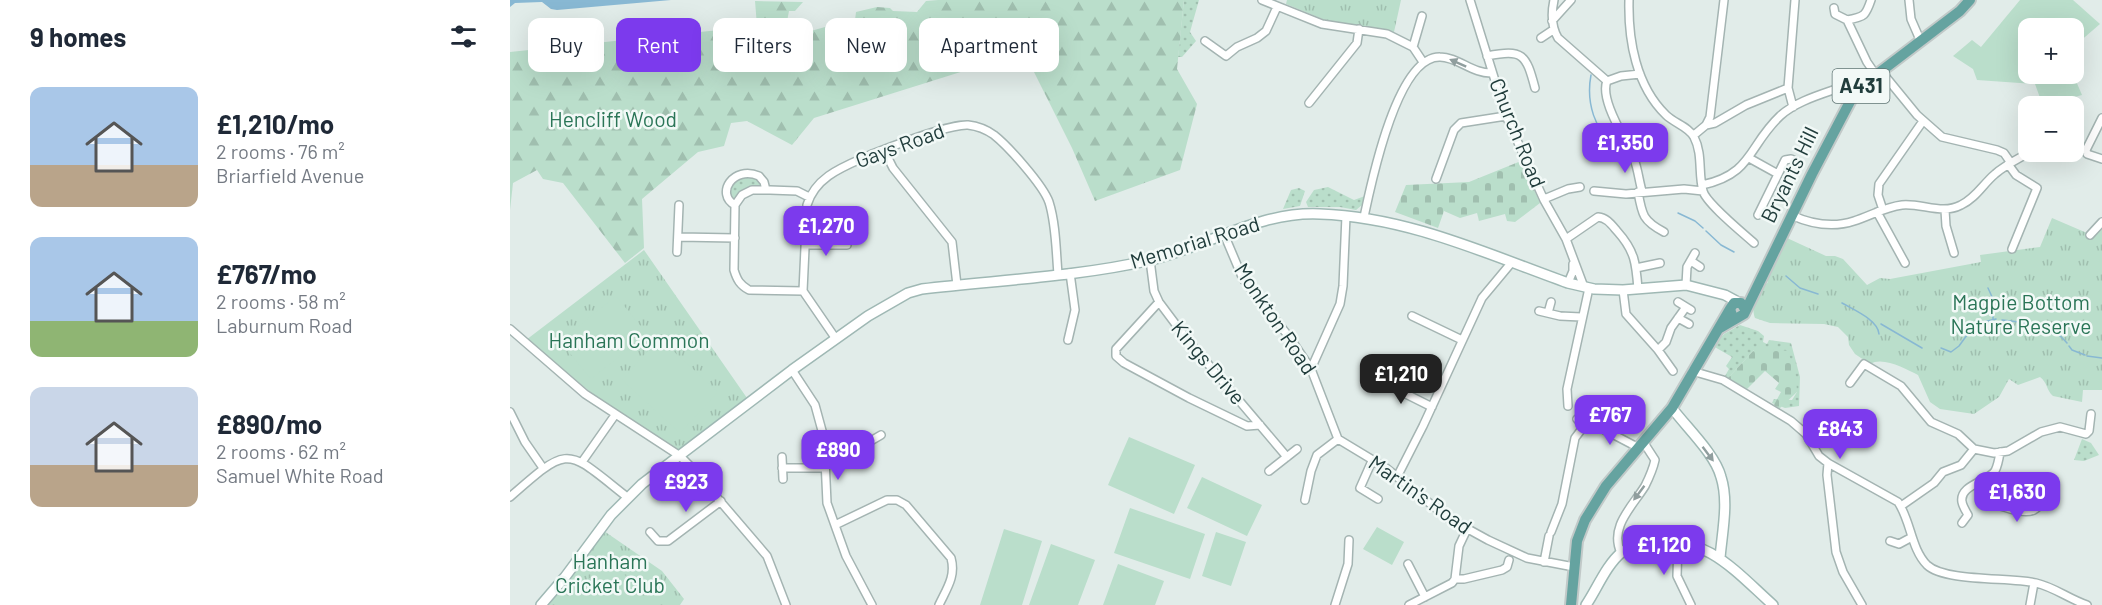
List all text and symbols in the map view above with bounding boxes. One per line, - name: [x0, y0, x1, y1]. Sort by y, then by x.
- chip: Buy: [528, 18, 604, 72]
- chip: Rent: [616, 18, 701, 72]
- chip: Filters: [713, 18, 813, 72]
- chip: New: [825, 18, 907, 72]
- chip: Apartment: [919, 18, 1059, 72]
- map controls: [2018, 18, 2084, 162]
- button: +: [2018, 18, 2084, 84]
- icon: filters: [447, 20, 480, 53]
- text: 9 homes: [30, 21, 126, 52]
- one-way arrow: [1448, 58, 1466, 68]
- road number: A431: [1832, 69, 1890, 103]
- street label: Church Road: [1485, 74, 1552, 191]
- button: −: [2018, 96, 2084, 162]
- park label: Hencliff Wood: [549, 106, 677, 131]
- text: £1,210/mo: [216, 108, 334, 139]
- icon: home: [78, 111, 150, 183]
- street label: Gays Road: [851, 117, 948, 172]
- street label: Bryants Hill: [1755, 122, 1823, 226]
- pin: £1,350: [1576, 123, 1674, 174]
- text: £1,350: [1596, 130, 1654, 154]
- text: 2 rooms · 76 m²: [216, 139, 345, 163]
- text: Briarfield Avenue: [216, 163, 364, 187]
- pin: £1,270: [777, 206, 875, 257]
- street label: Memorial Road: [1127, 210, 1262, 273]
- text: £1,270: [797, 213, 855, 237]
- text: £767/mo: [216, 258, 317, 289]
- street label: Monkton Road: [1230, 258, 1323, 379]
- icon: home: [78, 261, 150, 333]
- text: 2 rooms · 58 m²: [216, 289, 346, 313]
- park label: Magpie Bottom Nature Reserve: [1951, 289, 2091, 338]
- text: Laburnum Road: [216, 313, 353, 337]
- street label: Kings Drive: [1167, 315, 1251, 409]
- park label: Hanham Common: [549, 327, 709, 352]
- pin: £1,210: [1352, 354, 1450, 405]
- text: £1,210: [1374, 361, 1428, 385]
- pin: £767: [1574, 395, 1646, 446]
- text: £767: [1589, 402, 1631, 426]
- text: £890/mo: [216, 408, 322, 439]
- pin: £843: [1804, 409, 1876, 460]
- icon: home: [78, 411, 150, 483]
- text: £843: [1817, 416, 1863, 440]
- pin: £890: [802, 430, 874, 481]
- text: £890: [815, 437, 861, 461]
- text: 2 rooms · 62 m²: [216, 439, 346, 463]
- one-way arrow: [1702, 446, 1714, 462]
- street label: Martin's Road: [1364, 449, 1477, 539]
- pin: £923: [650, 462, 722, 513]
- text: Samuel White Road: [216, 463, 384, 487]
- text: £923: [664, 469, 708, 493]
- pin: £1,630: [1968, 472, 2066, 523]
- text: £1,630: [1988, 479, 2046, 503]
- one-way arrow: [1633, 485, 1645, 501]
- pin: £1,120: [1615, 525, 1713, 576]
- text: £1,120: [1637, 532, 1691, 556]
- park label: Hanham Cricket Club: [555, 548, 665, 597]

